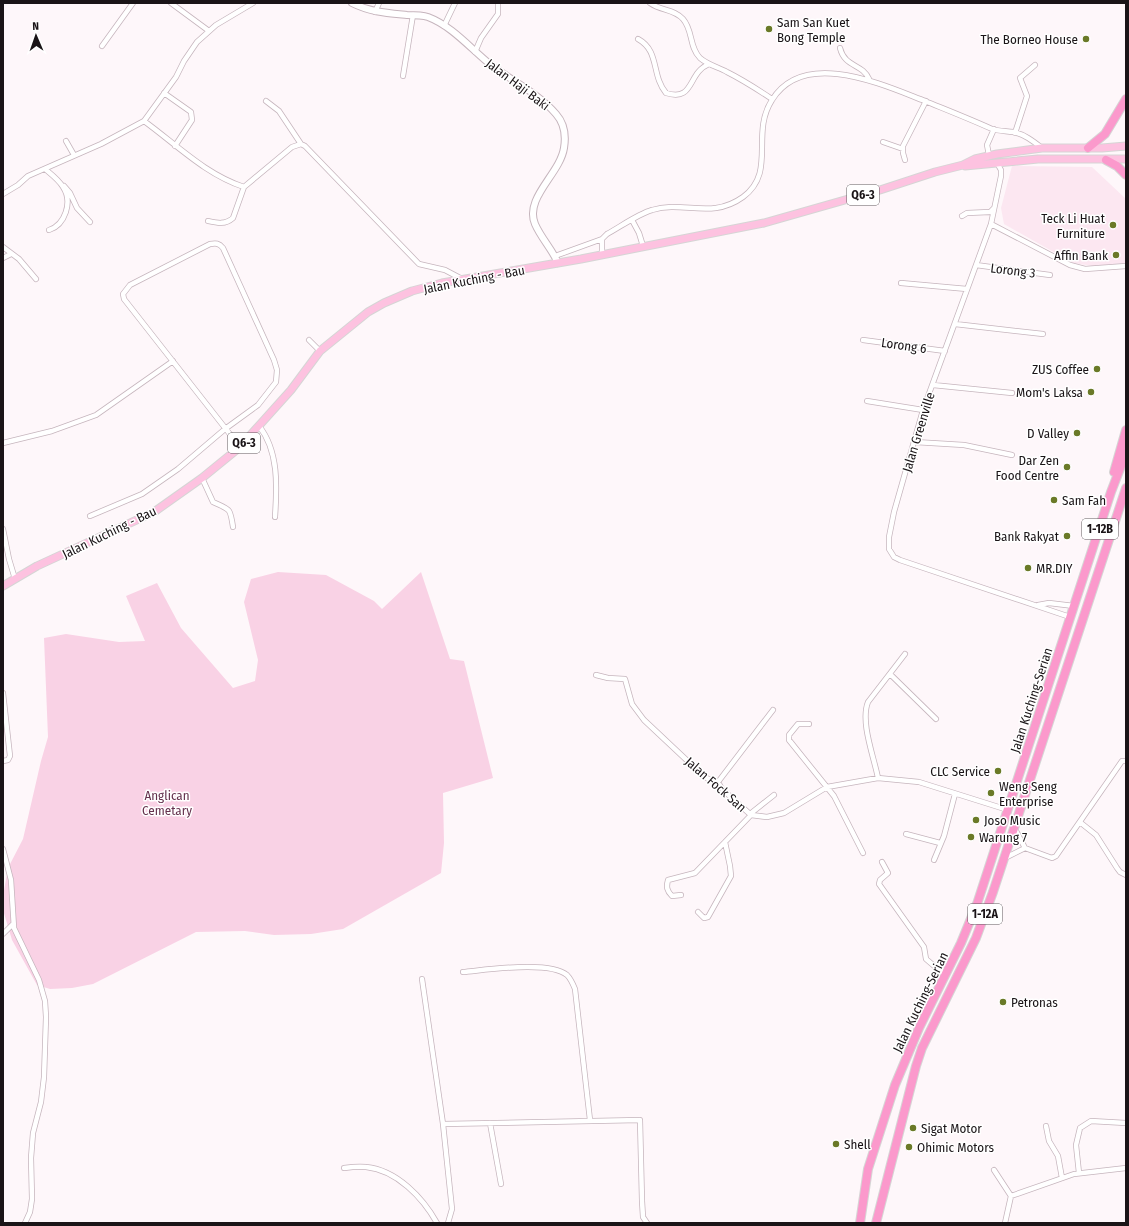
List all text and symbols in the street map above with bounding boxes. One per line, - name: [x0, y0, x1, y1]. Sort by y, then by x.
- place label: Sam San Kuet Bong Temple: [777, 15, 851, 45]
- north arrow: [16, 16, 56, 56]
- text: N: [32, 20, 39, 33]
- marker: Sam San Kuet Bong Temple: [764, 24, 774, 34]
- place label: The Borneo House: [981, 32, 1078, 47]
- marker: The Borneo House: [1081, 34, 1091, 44]
- street label: Jalan Haji Baki: [483, 56, 553, 113]
- road number: Q6-3: [847, 185, 879, 205]
- place label: Teck Li Huat Furniture: [1041, 211, 1106, 241]
- marker: Teck Li Huat Furniture: [1108, 220, 1118, 230]
- place label: Affin Bank: [1054, 248, 1109, 263]
- marker: Affin Bank: [1111, 250, 1121, 260]
- street label: Lorong 3: [990, 260, 1036, 281]
- street label: Jalan Kuching - Bau: [422, 262, 526, 297]
- street label: Lorong 6: [880, 335, 928, 356]
- place label: ZUS Coffee: [1032, 362, 1089, 377]
- marker: ZUS Coffee: [1092, 364, 1102, 374]
- place label: Mom's Laksa: [1016, 385, 1083, 400]
- marker: Mom's Laksa: [1086, 387, 1096, 397]
- street label: Jalan Greenville: [899, 390, 938, 474]
- place label: D Valley: [1027, 426, 1069, 441]
- marker: D Valley: [1072, 428, 1082, 438]
- road number: Q6-3: [228, 433, 260, 453]
- place label: Dar Zen Food Centre: [996, 453, 1059, 483]
- marker: Dar Zen Food Centre: [1062, 462, 1072, 472]
- place label: Sam Fah: [1062, 493, 1106, 508]
- marker: Sam Fah: [1049, 495, 1059, 505]
- street label: Jalan Kuching - Bau: [60, 503, 159, 562]
- road number: 1-12B: [1082, 519, 1118, 539]
- place label: Bank Rakyat: [994, 529, 1060, 544]
- marker: Bank Rakyat: [1062, 531, 1072, 541]
- place label: MR.DIY: [1036, 561, 1073, 576]
- marker: MR.DIY: [1023, 563, 1033, 573]
- street label: Jalan Kuching-Serian: [1007, 646, 1056, 755]
- street label: Jalan Fock San: [682, 754, 749, 815]
- place label: CLC Service: [930, 764, 990, 779]
- marker: CLC Service: [993, 766, 1003, 776]
- place label: Weng Seng Enterprise: [999, 779, 1058, 809]
- park label: Anglican Cemetary: [142, 788, 192, 818]
- marker: Weng Seng Enterprise: [986, 788, 996, 798]
- place label: Joso Music: [984, 813, 1041, 828]
- marker: Joso Music: [971, 815, 981, 825]
- place label: Warung 7: [979, 830, 1027, 845]
- marker: Warung 7: [966, 832, 976, 842]
- road number: 1-12A: [968, 904, 1002, 924]
- street label: Jalan Kuching-Serian: [890, 950, 951, 1055]
- place label: Petronas: [1011, 995, 1058, 1010]
- marker: Petronas: [998, 997, 1008, 1007]
- place label: Sigat Motor: [921, 1121, 982, 1136]
- marker: Sigat Motor: [908, 1123, 918, 1133]
- place label: Shell: [844, 1137, 871, 1152]
- marker: Shell: [831, 1139, 841, 1149]
- place label: Ohimic Motors: [917, 1140, 995, 1155]
- marker: Ohimic Motors: [904, 1142, 914, 1152]

